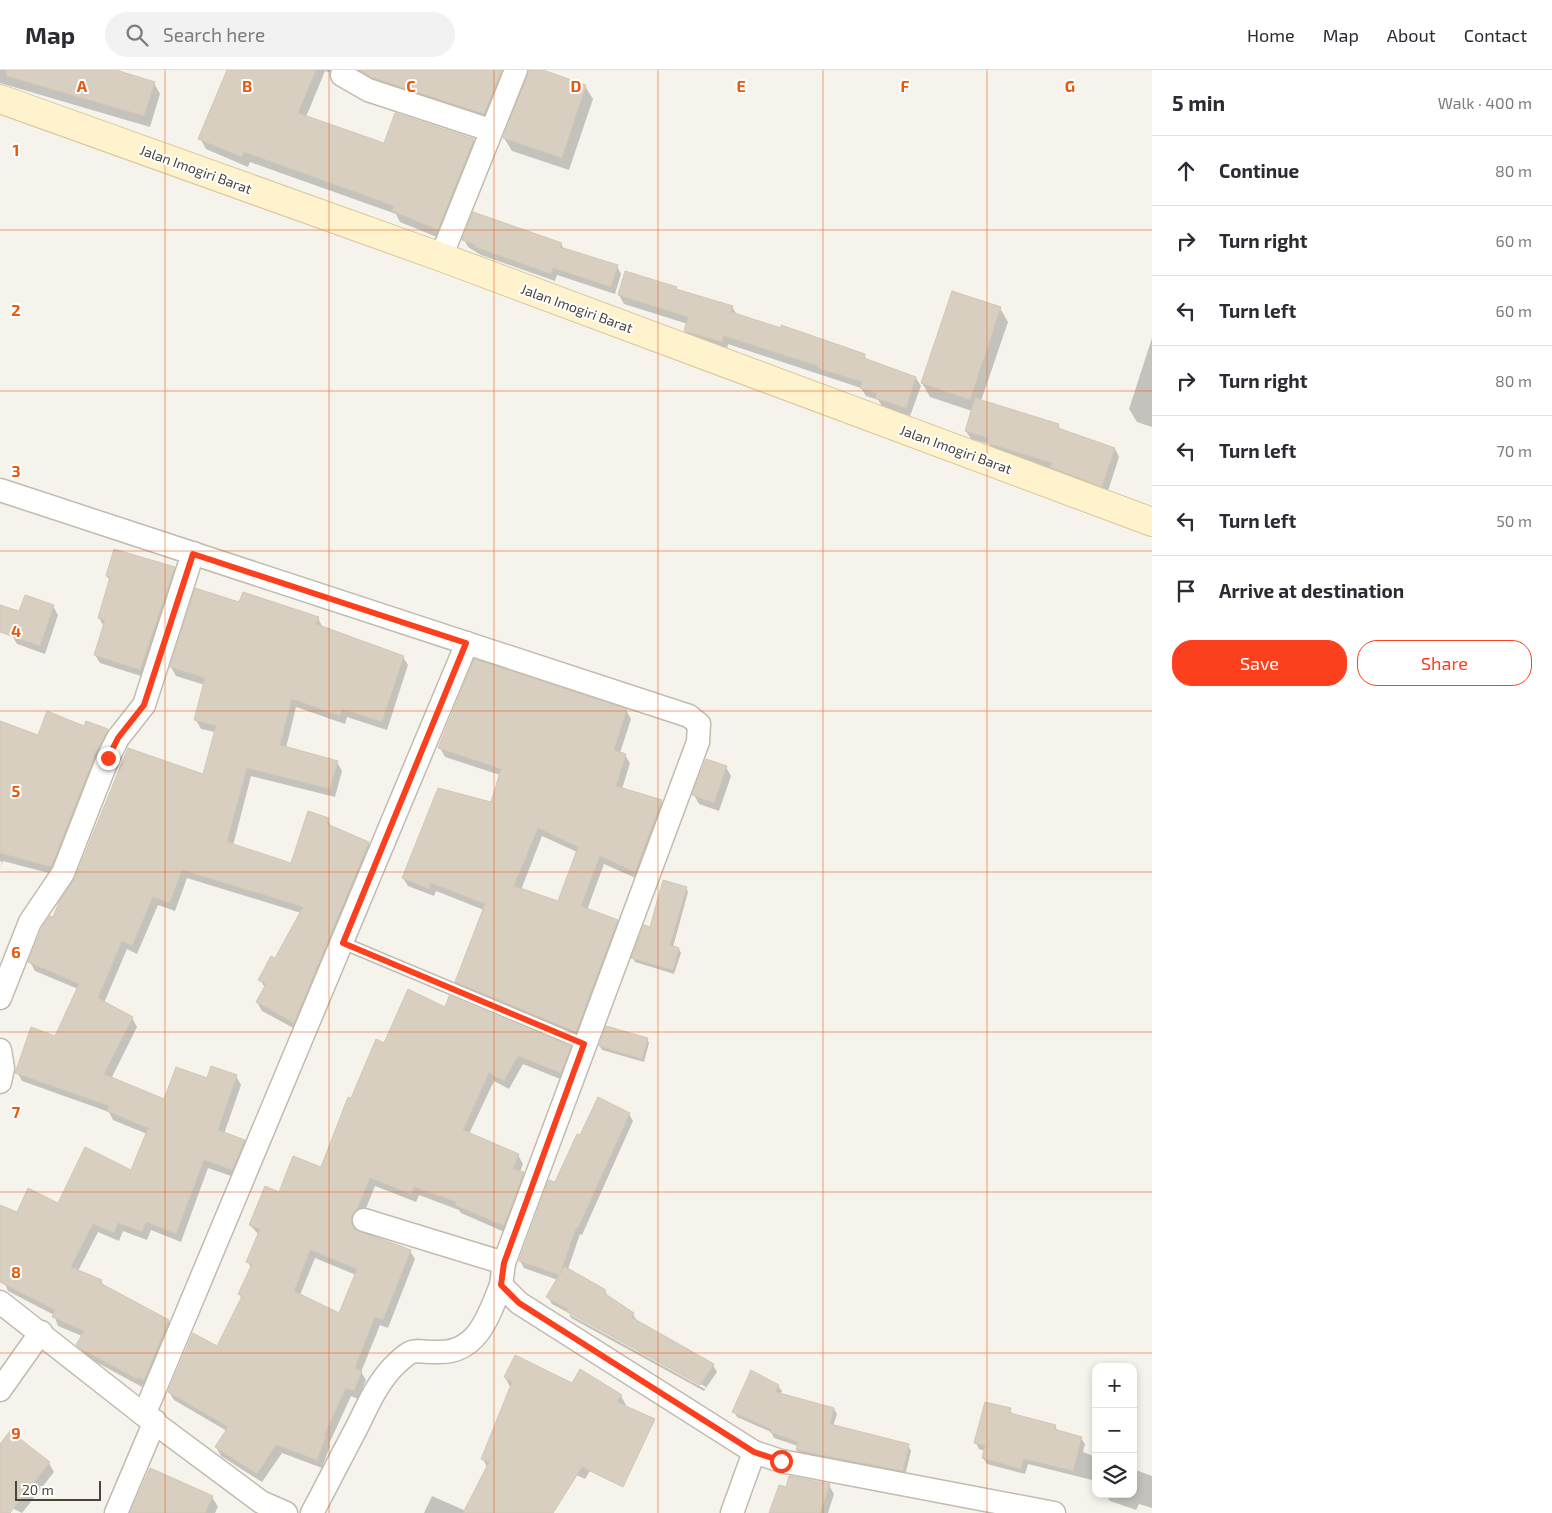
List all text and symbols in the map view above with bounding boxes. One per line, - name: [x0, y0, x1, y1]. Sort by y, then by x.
- search box: [105, 12, 455, 57]
- text: Map: [25, 20, 75, 49]
- icon: search: [123, 21, 151, 49]
- text: Search here: [163, 23, 265, 46]
- text: Home: [1247, 24, 1295, 46]
- text: Map: [1323, 24, 1359, 46]
- text: About: [1387, 24, 1436, 46]
- text: Contact: [1464, 24, 1527, 46]
- text: A: [77, 76, 88, 95]
- text: B: [242, 76, 252, 95]
- text: C: [406, 76, 416, 95]
- text: D: [571, 76, 582, 95]
- text: E: [736, 76, 746, 95]
- text: F: [901, 76, 910, 95]
- text: G: [1065, 76, 1075, 95]
- text: 5 min: [1172, 90, 1225, 115]
- text: Walk · 400 m: [1438, 93, 1532, 112]
- text: 1: [13, 140, 19, 159]
- street label: Jalan Imogiri Barat: [138, 141, 254, 197]
- icon: ahead: [1172, 157, 1200, 185]
- text: Continue: [1219, 159, 1299, 182]
- text: 80 m: [1495, 161, 1532, 180]
- icon: right: [1172, 227, 1200, 255]
- text: Turn right: [1219, 229, 1307, 252]
- text: 60 m: [1496, 231, 1532, 250]
- street label: Jalan Imogiri Barat: [519, 280, 635, 336]
- icon: left: [1172, 297, 1200, 325]
- text: Turn left: [1219, 299, 1296, 322]
- text: 2: [11, 300, 21, 319]
- text: 60 m: [1496, 301, 1532, 320]
- icon: right: [1172, 367, 1200, 395]
- text: Turn right: [1219, 369, 1307, 392]
- text: 80 m: [1495, 371, 1532, 390]
- street label: Jalan Imogiri Barat: [898, 421, 1014, 477]
- icon: left: [1172, 437, 1200, 465]
- text: Turn left: [1219, 439, 1296, 462]
- text: 70 m: [1497, 441, 1532, 460]
- text: 3: [11, 461, 21, 480]
- icon: left: [1172, 507, 1200, 535]
- text: Turn left: [1219, 509, 1296, 532]
- text: 50 m: [1496, 511, 1532, 530]
- icon: arrive: [1172, 577, 1200, 605]
- text: Arrive at destination: [1219, 579, 1404, 602]
- text: 4: [11, 621, 21, 640]
- button: Save: [1172, 640, 1347, 686]
- button: Share: [1357, 640, 1532, 686]
- route end: [97, 747, 120, 770]
- text: 5: [12, 781, 21, 800]
- text: 6: [11, 942, 21, 961]
- text: 7: [12, 1102, 21, 1121]
- text: 8: [11, 1262, 21, 1281]
- map controls: [1092, 1363, 1137, 1498]
- button: +: [1092, 1363, 1137, 1408]
- button: −: [1092, 1408, 1137, 1453]
- text: 9: [11, 1423, 21, 1442]
- route start: [770, 1450, 793, 1473]
- button: layers: [1092, 1453, 1137, 1498]
- scale bar: [15, 1478, 101, 1501]
- text: 20 m: [22, 1481, 54, 1498]

